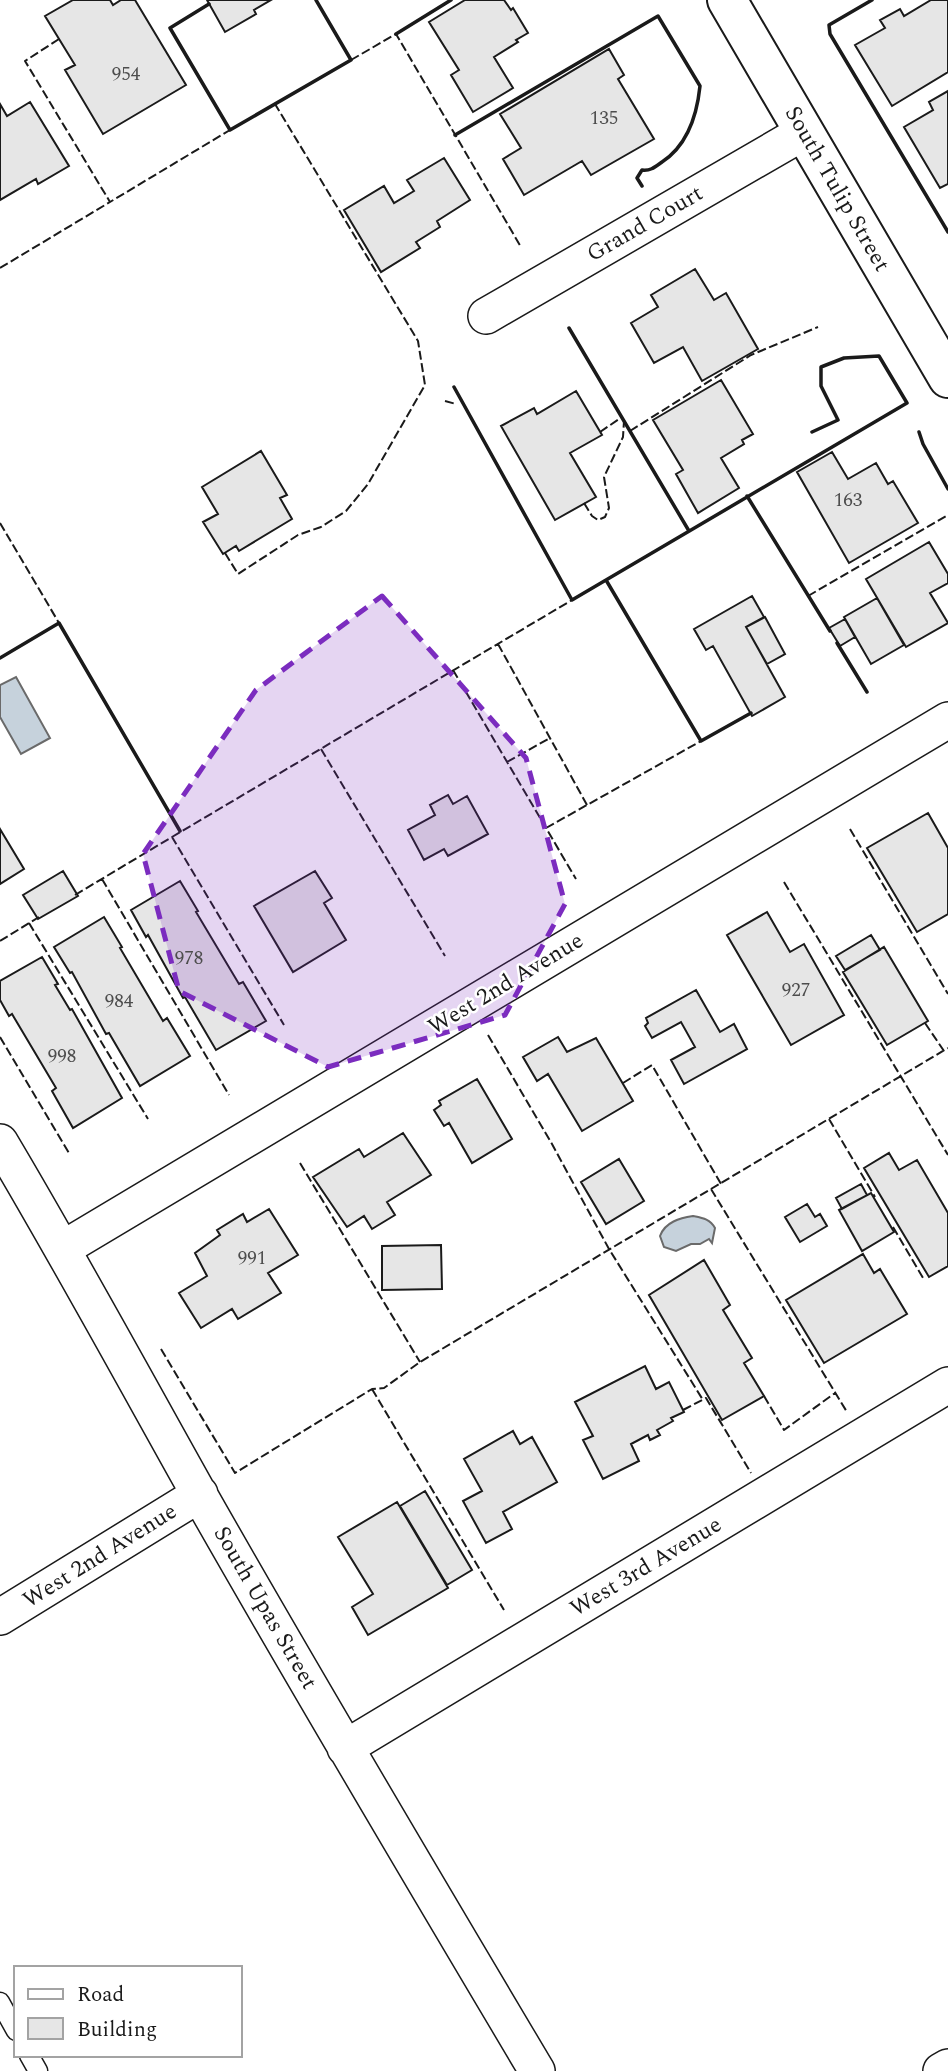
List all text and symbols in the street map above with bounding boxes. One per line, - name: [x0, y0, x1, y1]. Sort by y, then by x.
- house number: 954: [112, 60, 141, 89]
- street label: South Tulip Street: [775, 99, 899, 279]
- house number: 135: [590, 104, 618, 133]
- street label: Grand Court: [580, 176, 710, 272]
- house number: 163: [834, 486, 863, 515]
- street label: West 2nd Avenue: [421, 924, 591, 1044]
- house number: 978: [175, 944, 203, 973]
- house number: 927: [782, 976, 810, 1005]
- house number: 984: [105, 987, 134, 1016]
- house number: 998: [48, 1042, 76, 1071]
- house number: 991: [238, 1244, 266, 1273]
- street label: West 2nd Avenue: [16, 1494, 184, 1618]
- street label: West 3rd Avenue: [563, 1508, 729, 1626]
- street label: South Upas Street: [204, 1520, 326, 1696]
- legend: [14, 1966, 242, 2057]
- text: Road: [77, 1979, 124, 2011]
- text: Building: [77, 2014, 157, 2046]

